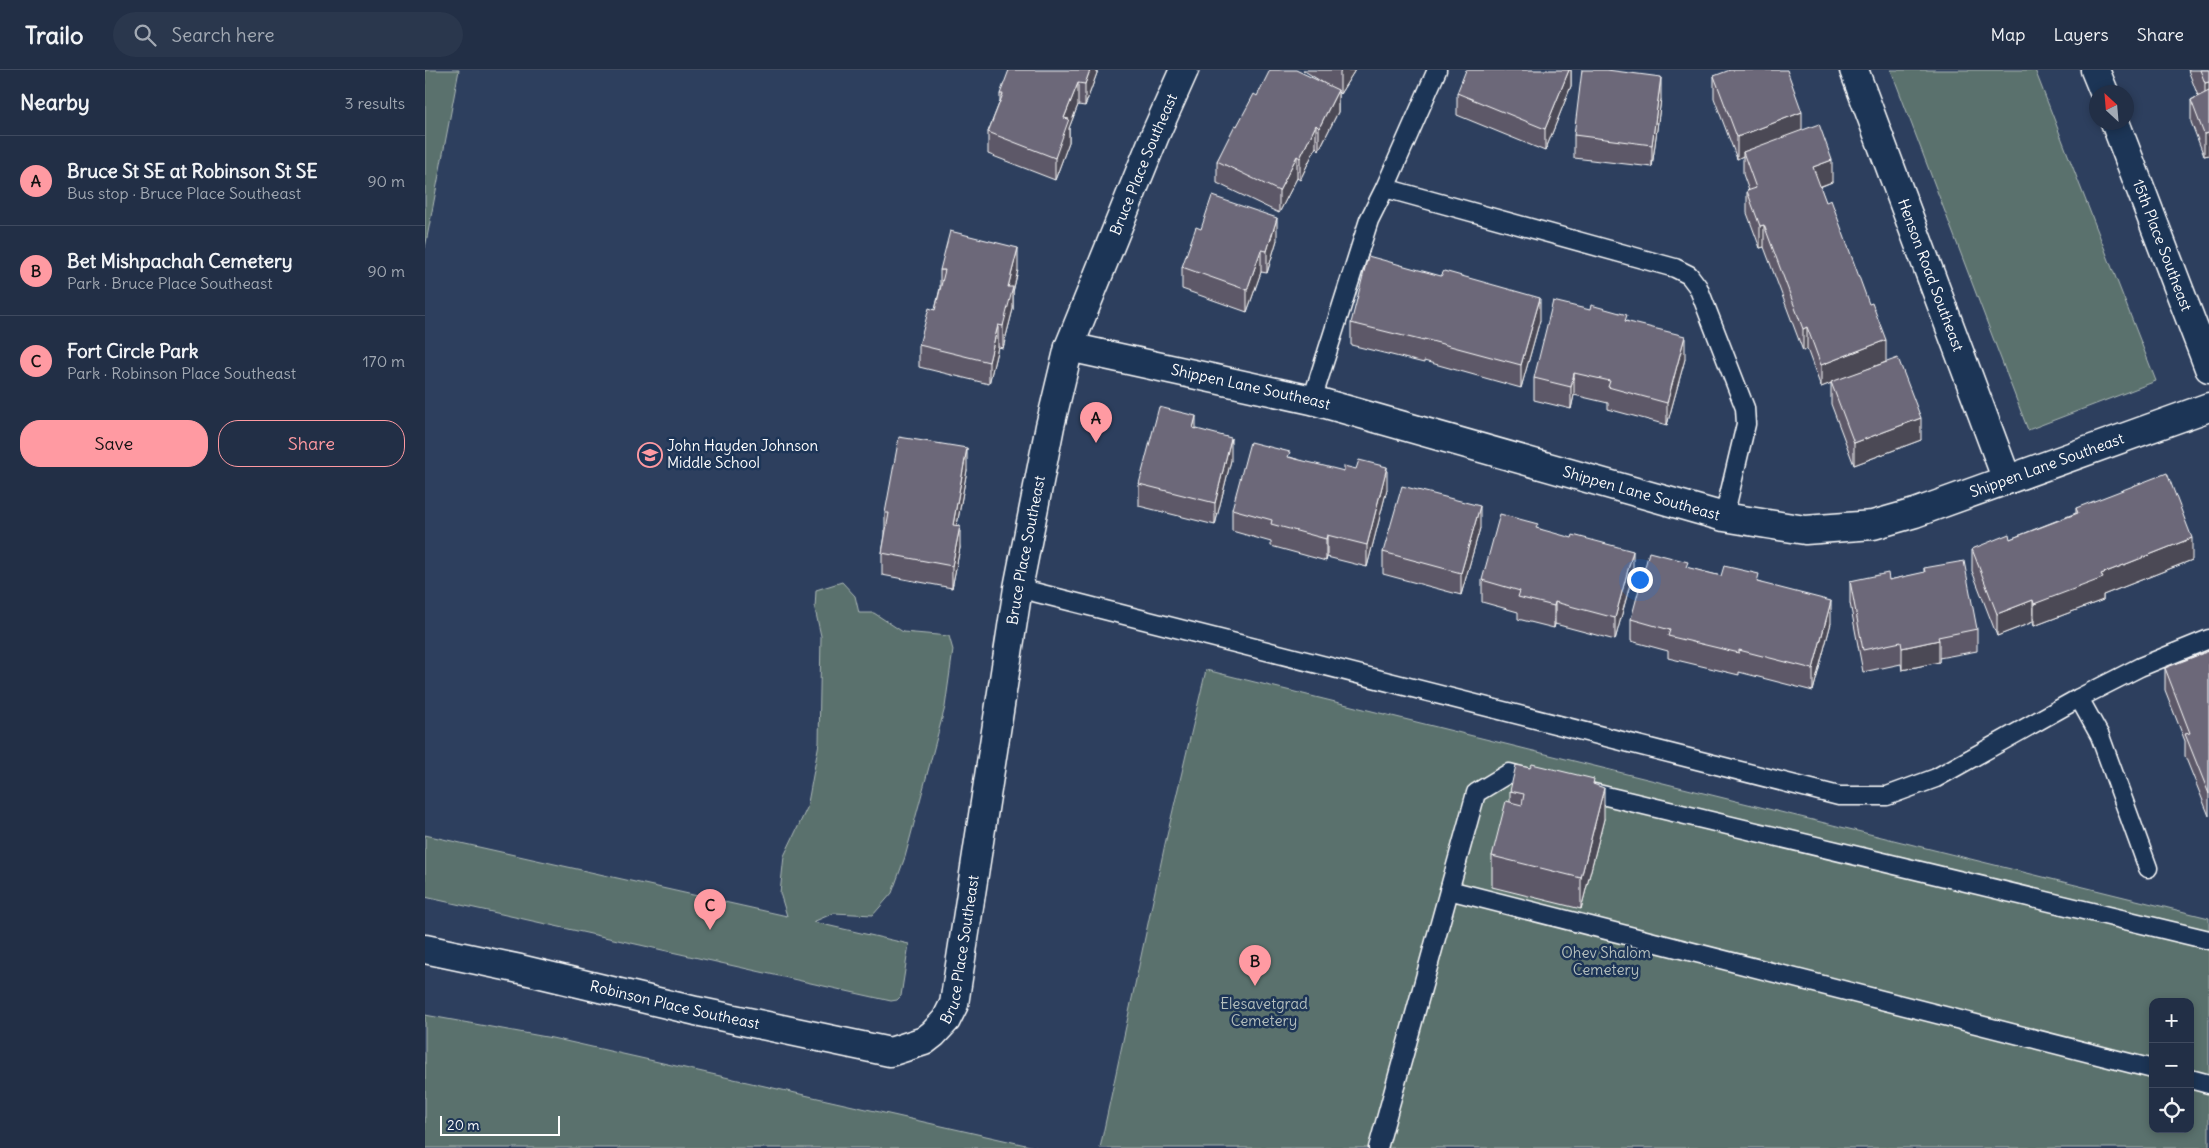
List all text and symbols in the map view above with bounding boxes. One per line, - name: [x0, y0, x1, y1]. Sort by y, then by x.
- search box: [113, 12, 463, 57]
- text: Trailo: [25, 20, 83, 50]
- icon: search: [131, 21, 159, 49]
- text: Search here: [171, 23, 274, 47]
- text: Map: [1990, 23, 2025, 46]
- text: Layers: [2053, 23, 2109, 46]
- text: Share: [2137, 23, 2184, 46]
- north arrow: [2089, 85, 2134, 130]
- text: Nearby: [20, 89, 90, 116]
- street label: Bruce Place Southeast: [1105, 91, 1181, 238]
- text: 3 results: [345, 93, 405, 113]
- text: Bruce St SE at Robinson St SE: [67, 159, 318, 183]
- text: A: [31, 171, 41, 191]
- text: 90 m: [367, 171, 405, 191]
- street label: 15th Place Southeast: [2129, 176, 2196, 314]
- text: Bus stop · Bruce Place Southeast: [67, 183, 301, 203]
- street label: Henson Road Southeast: [1894, 196, 1968, 354]
- text: Bet Mishpachah Cemetery: [67, 249, 293, 273]
- text: B: [31, 261, 41, 281]
- text: 90 m: [367, 261, 405, 281]
- text: Park · Bruce Place Southeast: [67, 273, 273, 293]
- text: Fort Circle Park: [67, 339, 199, 363]
- text: C: [31, 351, 41, 371]
- text: 170 m: [362, 351, 405, 371]
- street label: Shippen Lane Southeast: [1169, 360, 1333, 414]
- text: Park · Robinson Place Southeast: [67, 363, 296, 383]
- pin: A: [1080, 402, 1112, 443]
- button: Save: [20, 420, 208, 467]
- button: Share: [218, 420, 405, 467]
- street label: Shippen Lane Southeast: [1967, 428, 2126, 502]
- place label: John Hayden Johnson Middle School: [667, 436, 818, 472]
- school or university icon: John Hayden Johnson Middle School: [637, 442, 663, 468]
- street label: Shippen Lane Southeast: [1561, 462, 1722, 524]
- street label: Bruce Place Southeast: [1002, 474, 1049, 626]
- your location: [1627, 567, 1653, 593]
- street label: Bruce Place Southeast: [936, 874, 983, 1027]
- pin: C: [694, 889, 726, 930]
- park label: Ohev Shalom Cemetery: [1561, 943, 1651, 979]
- pin: B: [1239, 945, 1271, 986]
- street label: Robinson Place Southeast: [588, 976, 761, 1033]
- park label: Elesavetgrad Cemetery: [1220, 994, 1308, 1030]
- map controls: [2149, 998, 2194, 1133]
- button: +: [2149, 998, 2194, 1043]
- button: −: [2149, 1043, 2194, 1088]
- button: locate: [2149, 1088, 2194, 1133]
- scale bar: [440, 1113, 560, 1136]
- text: 20 m: [447, 1116, 480, 1134]

